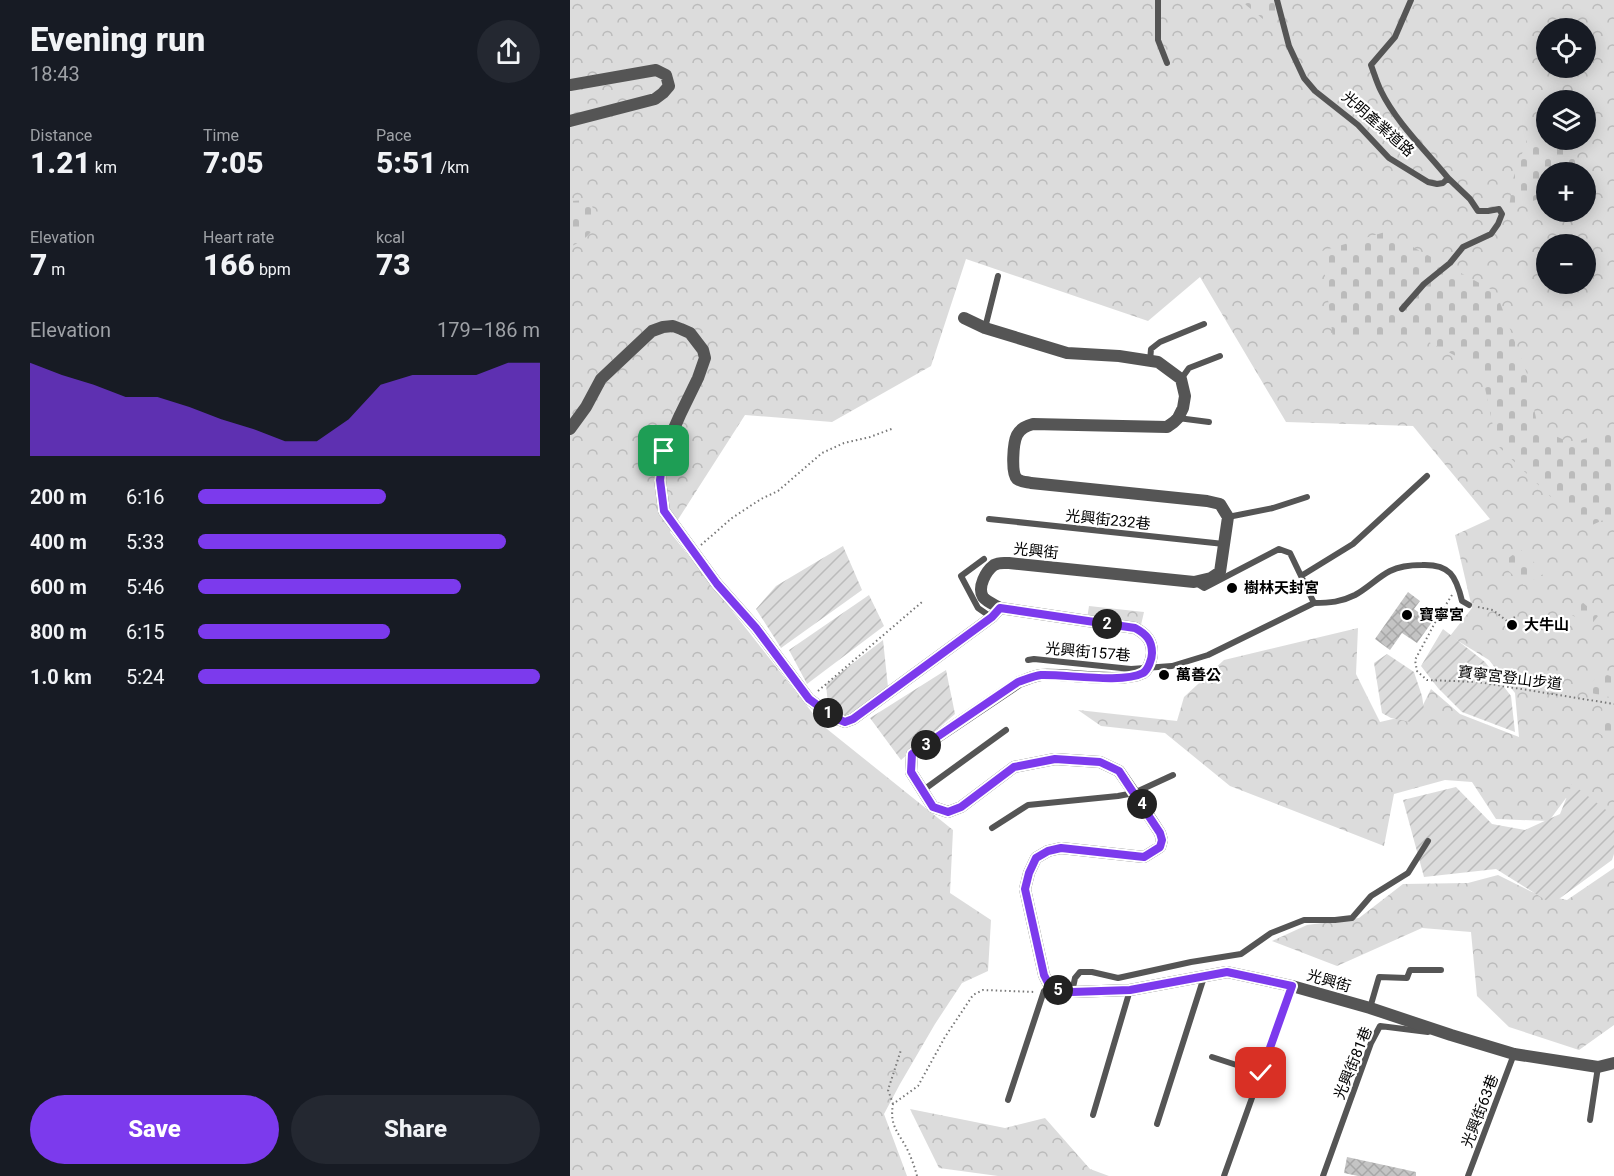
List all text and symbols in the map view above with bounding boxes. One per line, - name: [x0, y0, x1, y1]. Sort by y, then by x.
- map controls: [1536, 18, 1596, 294]
- button: locate: [1536, 18, 1596, 78]
- text: Evening run: [30, 20, 205, 59]
- button: share: [477, 20, 540, 83]
- text: 18:43: [30, 62, 80, 86]
- street label: 光明產業道路: [1338, 88, 1418, 160]
- button: layers: [1536, 90, 1596, 150]
- text: Distance: [30, 126, 92, 145]
- text: Time: [203, 126, 239, 145]
- text: Pace: [376, 126, 412, 145]
- text: 1.21: [30, 145, 91, 180]
- text: 7:05: [203, 145, 264, 180]
- text: 5:51: [376, 145, 437, 180]
- text: km: [91, 158, 117, 177]
- text: /km: [437, 158, 469, 177]
- button: +: [1536, 162, 1596, 222]
- text: Elevation: [30, 228, 95, 247]
- text: Heart rate: [203, 228, 274, 247]
- text: kcal: [376, 228, 405, 247]
- button: −: [1536, 234, 1596, 294]
- text: 7: [30, 247, 47, 282]
- text: 166: [203, 247, 255, 282]
- text: 73: [376, 247, 411, 282]
- text: m: [47, 260, 65, 279]
- text: bpm: [255, 260, 291, 279]
- text: Elevation: [30, 318, 111, 342]
- text: 179–186 m: [437, 318, 540, 342]
- pin: [638, 425, 689, 476]
- icon: arrive: [647, 434, 680, 467]
- text: 200 m: [30, 485, 87, 509]
- text: 6:16: [126, 485, 165, 509]
- street label: 光興街232巷: [1065, 507, 1151, 533]
- text: 400 m: [30, 530, 87, 554]
- text: 5:33: [126, 530, 165, 554]
- street label: 光興街: [1013, 540, 1059, 562]
- text: 600 m: [30, 575, 87, 599]
- text: 5:46: [126, 575, 165, 599]
- place label: 樹林天封宮: [1244, 579, 1319, 597]
- marker: 樹林天封宮: [1225, 581, 1239, 595]
- place label: 寶寧宮: [1419, 606, 1464, 624]
- marker: 寶寧宮: [1400, 608, 1414, 622]
- pin: 2: [1092, 609, 1122, 639]
- text: 2: [1102, 614, 1112, 633]
- place label: 大牛山: [1524, 616, 1569, 634]
- marker: 大牛山: [1505, 618, 1519, 632]
- text: 800 m: [30, 620, 87, 644]
- text: 6:15: [126, 620, 165, 644]
- street label: 光興街157巷: [1045, 639, 1131, 665]
- street label: 寶寧宮登山步道: [1457, 663, 1563, 693]
- text: 1.0 km: [30, 665, 92, 689]
- text: 5:24: [126, 665, 165, 689]
- place label: 萬善公: [1176, 666, 1221, 684]
- marker: 萬善公: [1157, 668, 1171, 682]
- pin: 1: [813, 698, 843, 728]
- text: 1: [823, 703, 833, 722]
- pin: 3: [911, 730, 941, 760]
- text: 3: [921, 735, 931, 754]
- pin: 4: [1127, 789, 1157, 819]
- text: 4: [1137, 794, 1147, 813]
- street label: 光興街: [1305, 966, 1353, 996]
- pin: 5: [1043, 975, 1073, 1005]
- text: 5: [1053, 980, 1063, 999]
- street label: 光興街81巷: [1330, 1024, 1376, 1102]
- pin: [1235, 1047, 1286, 1098]
- icon: check: [1244, 1056, 1277, 1089]
- street label: 光興街63巷: [1458, 1072, 1502, 1150]
- button: Save: [30, 1095, 279, 1164]
- button: Share: [291, 1095, 540, 1164]

